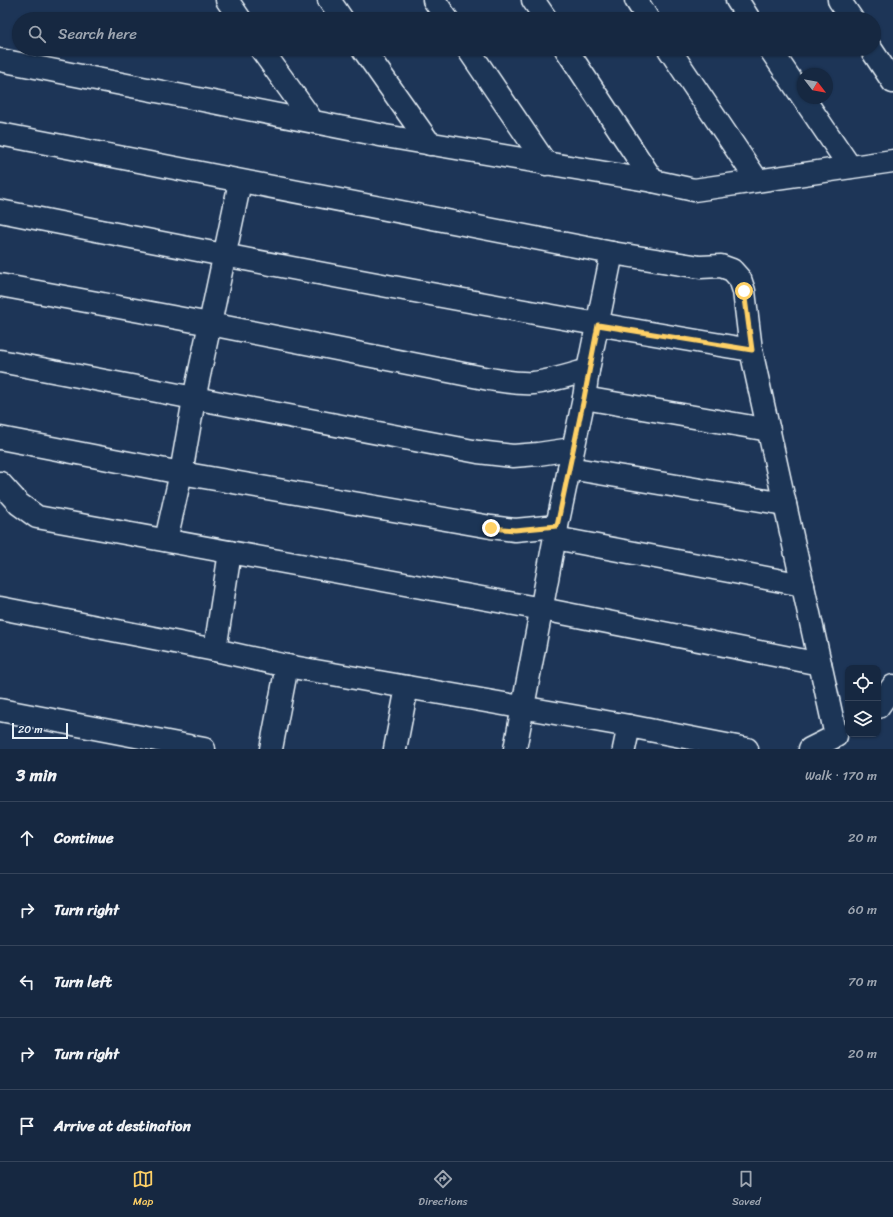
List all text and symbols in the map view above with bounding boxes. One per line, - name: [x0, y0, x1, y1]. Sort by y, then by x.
- search box: [12, 12, 881, 56]
- text: Search here: [58, 21, 137, 47]
- icon: search: [26, 23, 48, 45]
- north arrow: [797, 68, 833, 104]
- route start: [735, 282, 753, 300]
- route end: [482, 519, 500, 537]
- map controls: [845, 665, 881, 737]
- button: locate: [845, 665, 881, 701]
- button: layers: [845, 701, 881, 737]
- text: 20 m: [18, 720, 43, 739]
- scale bar: [12, 721, 68, 740]
- text: 3 min: [16, 760, 57, 790]
- text: Walk · 170 m: [805, 764, 877, 787]
- text: Continue: [54, 825, 114, 851]
- text: 20 m: [848, 826, 877, 849]
- icon: ahead: [16, 827, 38, 849]
- text: Turn right: [54, 897, 119, 923]
- text: 60 m: [848, 898, 877, 921]
- icon: right: [16, 899, 38, 921]
- text: Turn left: [54, 969, 112, 995]
- text: 70 m: [848, 970, 877, 993]
- icon: left: [16, 971, 38, 993]
- text: Turn right: [54, 1041, 119, 1067]
- text: 20 m: [848, 1042, 877, 1065]
- icon: right: [16, 1043, 38, 1065]
- text: Arrive at destination: [54, 1113, 191, 1139]
- icon: arrive: [16, 1115, 38, 1137]
- tab: Map: [132, 1168, 154, 1211]
- tab: Directions: [418, 1168, 468, 1211]
- tab: Saved: [732, 1168, 761, 1211]

